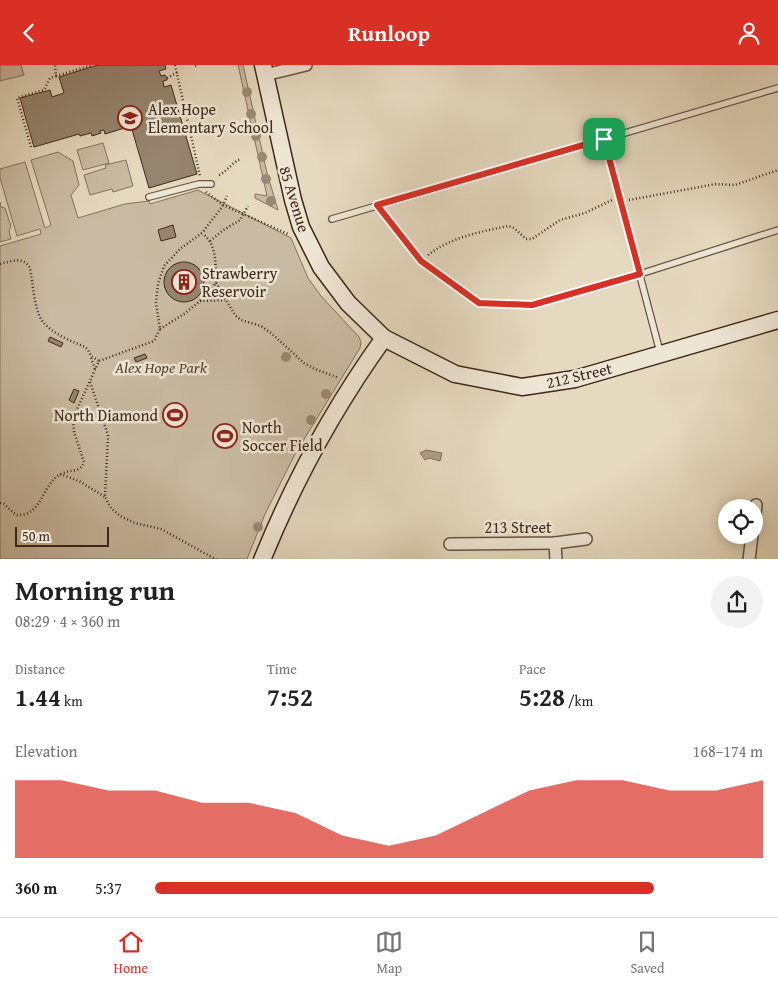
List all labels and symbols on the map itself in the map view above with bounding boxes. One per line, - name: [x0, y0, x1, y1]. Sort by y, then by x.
- place label: Alex Hope Elementary School: [148, 97, 274, 139]
- school or university icon: Alex Hope Elementary School: [117, 105, 143, 131]
- pin: [583, 118, 625, 160]
- street label: 85 Avenue: [274, 163, 316, 235]
- place label: Strawberry Reservoir: [202, 261, 278, 303]
- building icon: Strawberry Reservoir: [171, 269, 197, 295]
- park label: Alex Hope Park: [114, 355, 208, 379]
- street label: 212 Street: [544, 356, 615, 394]
- sports icon: North Diamond: [162, 402, 188, 428]
- place label: North Diamond: [54, 403, 158, 427]
- place label: North Soccer Field: [242, 415, 323, 457]
- sports icon: North Soccer Field: [212, 423, 238, 449]
- street label: 213 Street: [484, 515, 552, 539]
- scale bar: [15, 525, 109, 548]

